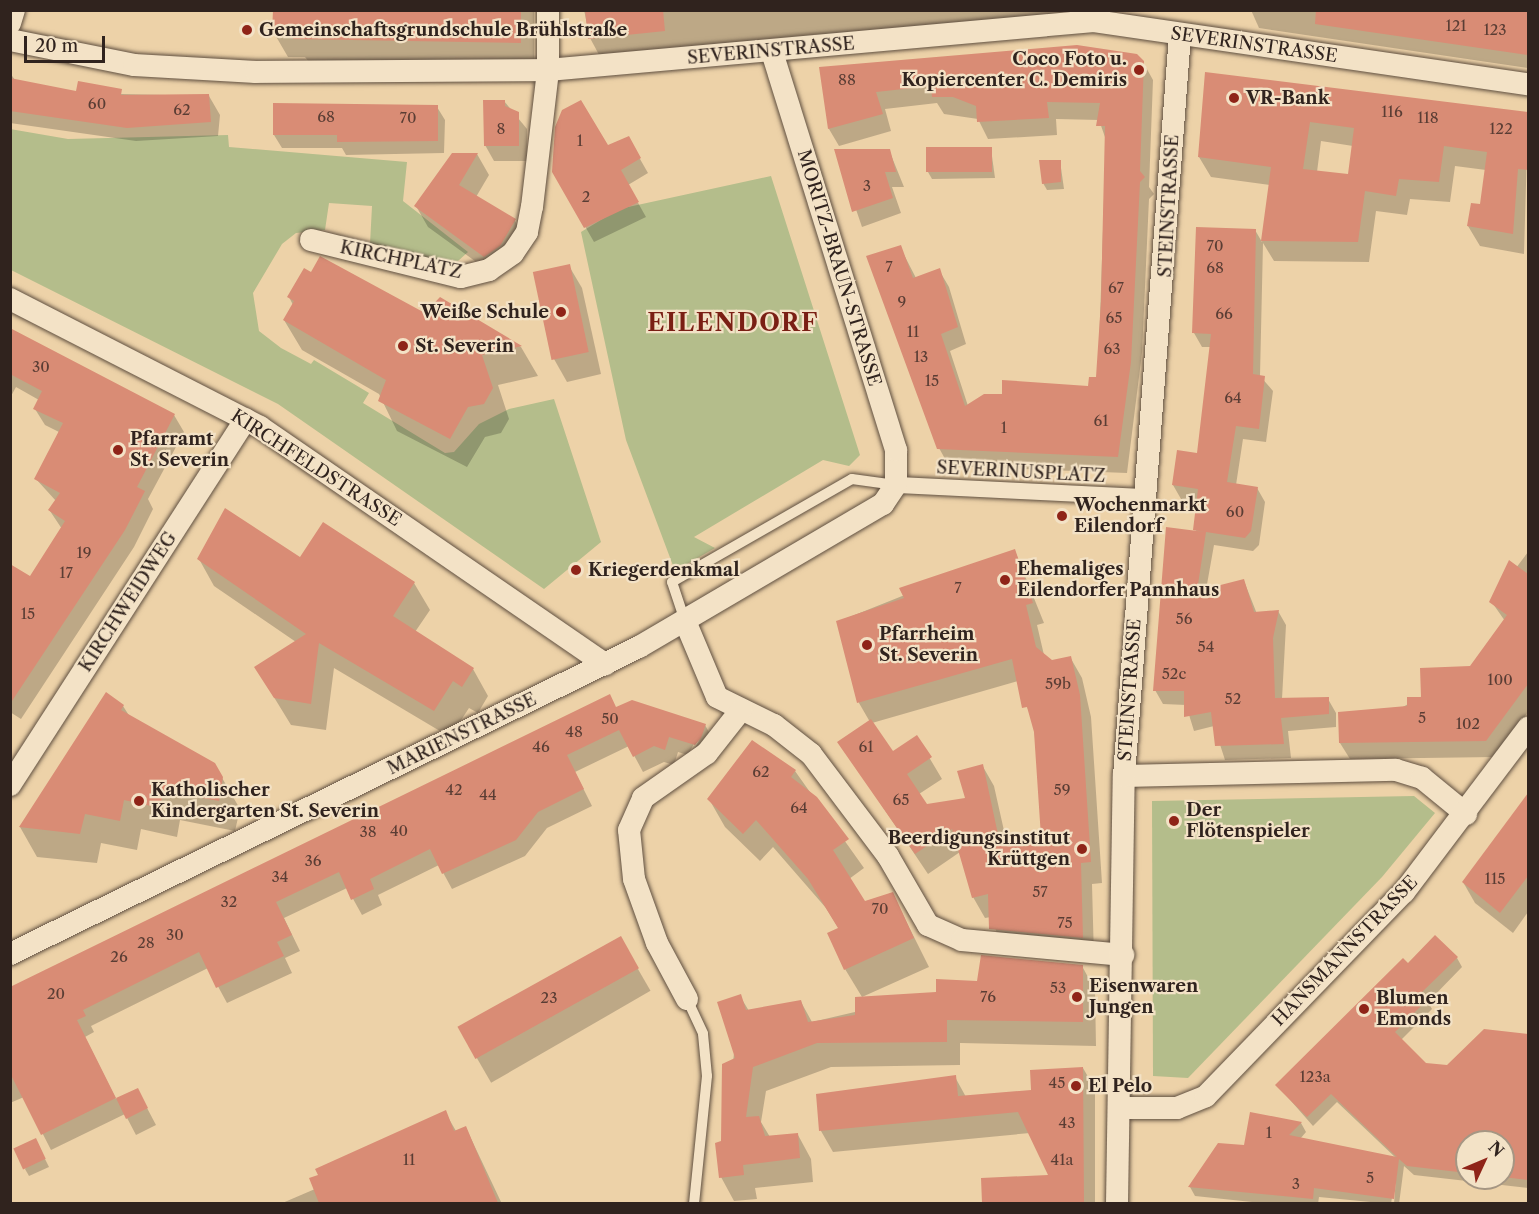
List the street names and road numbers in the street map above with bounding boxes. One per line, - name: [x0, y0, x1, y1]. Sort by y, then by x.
- street label: SEVERINSTRASSE: [1169, 23, 1339, 67]
- street label: SEVERINSTRASSE: [686, 33, 856, 69]
- street label: STEINSTRASSE: [1154, 134, 1184, 278]
- street label: MORITZ-BRAUN-STRASSE: [793, 147, 885, 389]
- street label: KIRCHPLATZ: [338, 237, 464, 283]
- street label: KIRCHFELDSTRASSE: [227, 405, 405, 531]
- street label: SEVERINUSPLATZ: [936, 457, 1106, 487]
- street label: KIRCHWEIDWEG: [75, 528, 181, 676]
- street label: STEINSTRASSE: [1114, 618, 1146, 762]
- street label: MARIENSTRASSE: [384, 688, 540, 780]
- street label: HANSMANNSTRASSE: [1268, 871, 1422, 1031]

